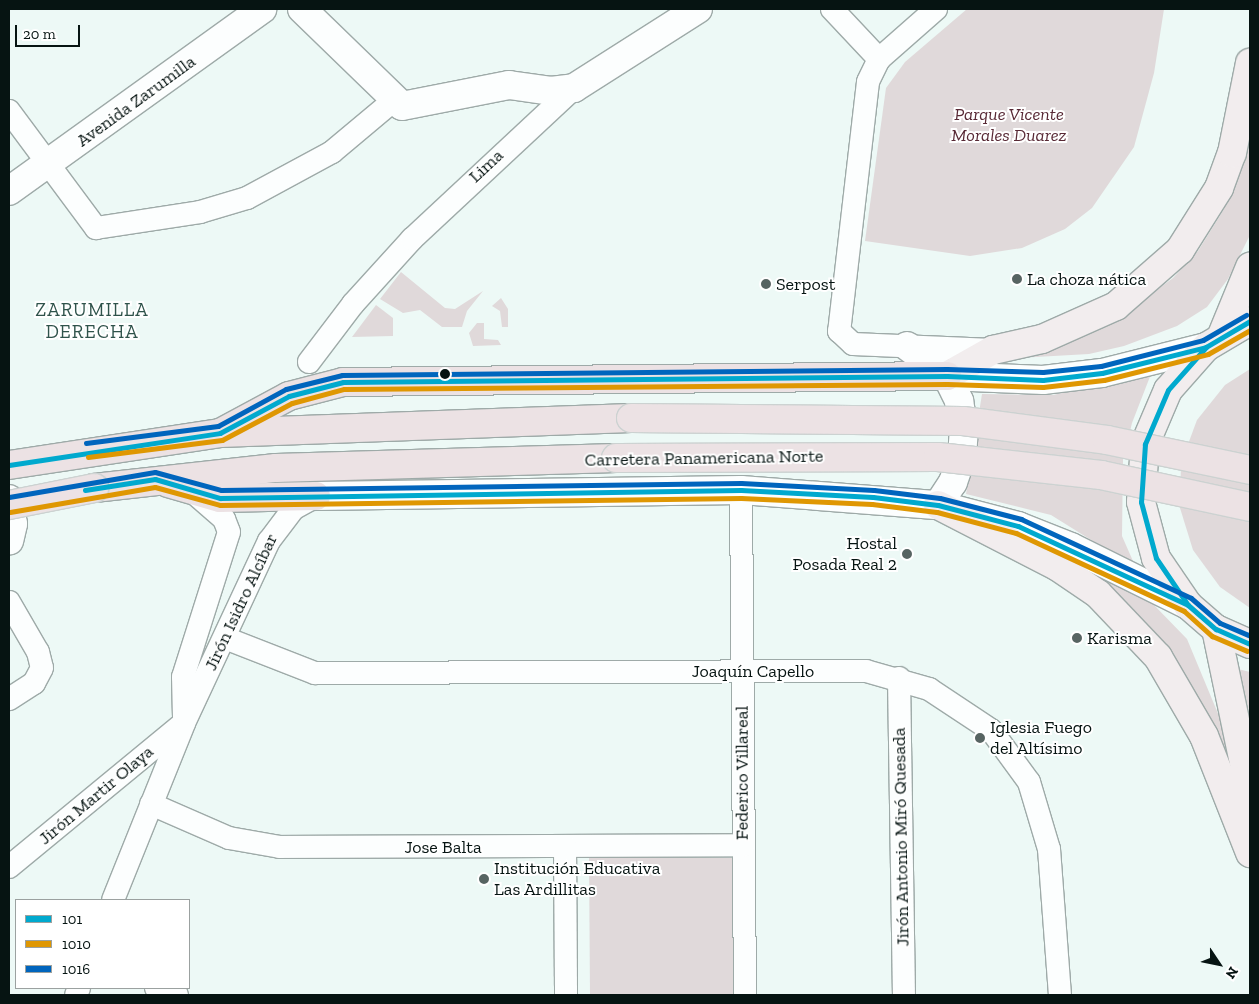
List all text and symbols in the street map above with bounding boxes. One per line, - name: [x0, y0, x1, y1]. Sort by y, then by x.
- scale bar: [18, 15, 82, 47]
- text: 20 m: [23, 25, 56, 43]
- street label: Avenida Zarumilla: [72, 51, 200, 151]
- park label: Parque Vicente Morales Duarez: [951, 104, 1067, 146]
- street label: Lima: [464, 145, 508, 187]
- place label: La choza nática: [1027, 268, 1146, 290]
- place label: Serpost: [776, 273, 835, 295]
- marker: La choza nática: [1011, 273, 1023, 285]
- marker: Serpost: [760, 278, 772, 290]
- district label: ZARUMILLA DERECHA: [34, 299, 150, 343]
- unlabelled marker: [440, 369, 450, 379]
- street label: Carretera Panamericana Norte: [584, 445, 824, 471]
- street label: Jirón Isidro Alcíbar: [200, 530, 282, 674]
- place label: Hostal Posada Real 2: [792, 533, 897, 576]
- marker: Hostal Posada Real 2: [901, 548, 913, 560]
- place label: Karisma: [1087, 627, 1152, 649]
- marker: Karisma: [1071, 632, 1083, 644]
- street label: Joaquín Capello: [692, 660, 814, 682]
- street label: Federico Villareal: [731, 706, 753, 840]
- place label: Iglesia Fuego del Altísimo: [990, 717, 1092, 760]
- street label: Jirón Antonio Miró Quesada: [888, 727, 914, 947]
- marker: Iglesia Fuego del Altísimo: [974, 732, 986, 744]
- street label: Jirón Martir Olaya: [34, 741, 158, 849]
- street label: Jose Balta: [404, 836, 482, 858]
- place label: Institución Educativa Las Ardillitas: [494, 858, 660, 901]
- marker: Institución Educativa Las Ardillitas: [478, 873, 490, 885]
- legend: [15, 899, 190, 989]
- text: 101: [62, 910, 82, 928]
- text: 1010: [62, 935, 91, 953]
- north arrow: [1194, 939, 1244, 989]
- text: 1016: [62, 960, 90, 978]
- text: N: [1222, 963, 1242, 982]

